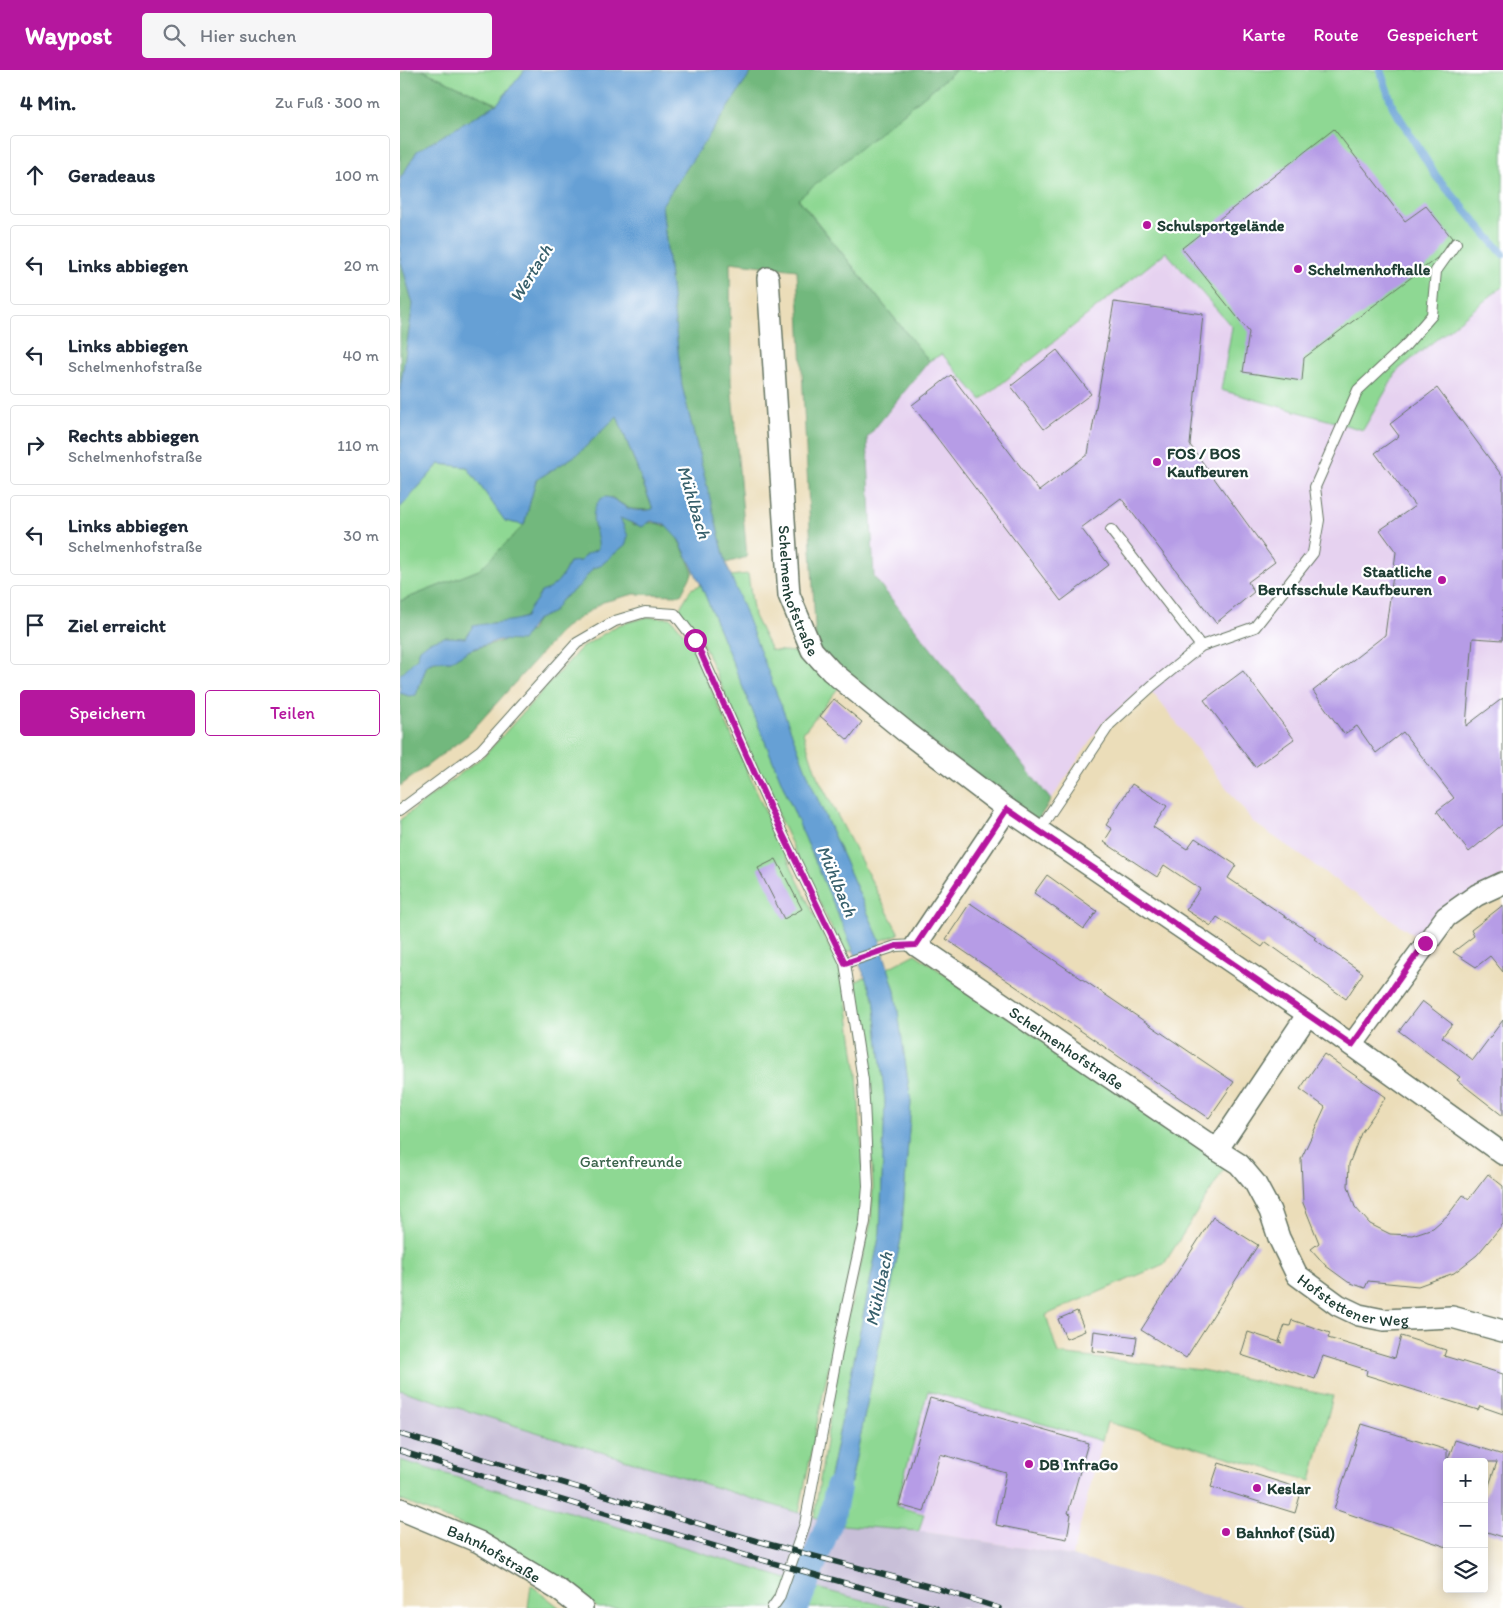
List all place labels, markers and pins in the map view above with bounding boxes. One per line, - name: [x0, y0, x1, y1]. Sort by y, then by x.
- place label: Schulsportgelände: [1157, 216, 1285, 236]
- marker: Schulsportgelände: [1141, 219, 1153, 231]
- place label: Schelmenhofhalle: [1308, 260, 1431, 279]
- marker: Schelmenhofhalle: [1292, 263, 1304, 275]
- place label: FOS / BOS Kaufbeuren: [1167, 444, 1249, 481]
- marker: FOS / BOS Kaufbeuren: [1151, 456, 1163, 468]
- place label: Staatliche Berufsschule Kaufbeuren: [1258, 562, 1432, 599]
- marker: Staatliche Berufsschule Kaufbeuren: [1436, 574, 1448, 586]
- place label: DB InfraGo: [1039, 1455, 1118, 1474]
- marker: DB InfraGo: [1023, 1458, 1035, 1470]
- place label: Keslar: [1267, 1479, 1311, 1498]
- marker: Keslar: [1251, 1482, 1263, 1494]
- place label: Bahnhof (Süd): [1236, 1523, 1335, 1543]
- marker: Bahnhof (Süd): [1220, 1526, 1232, 1538]

